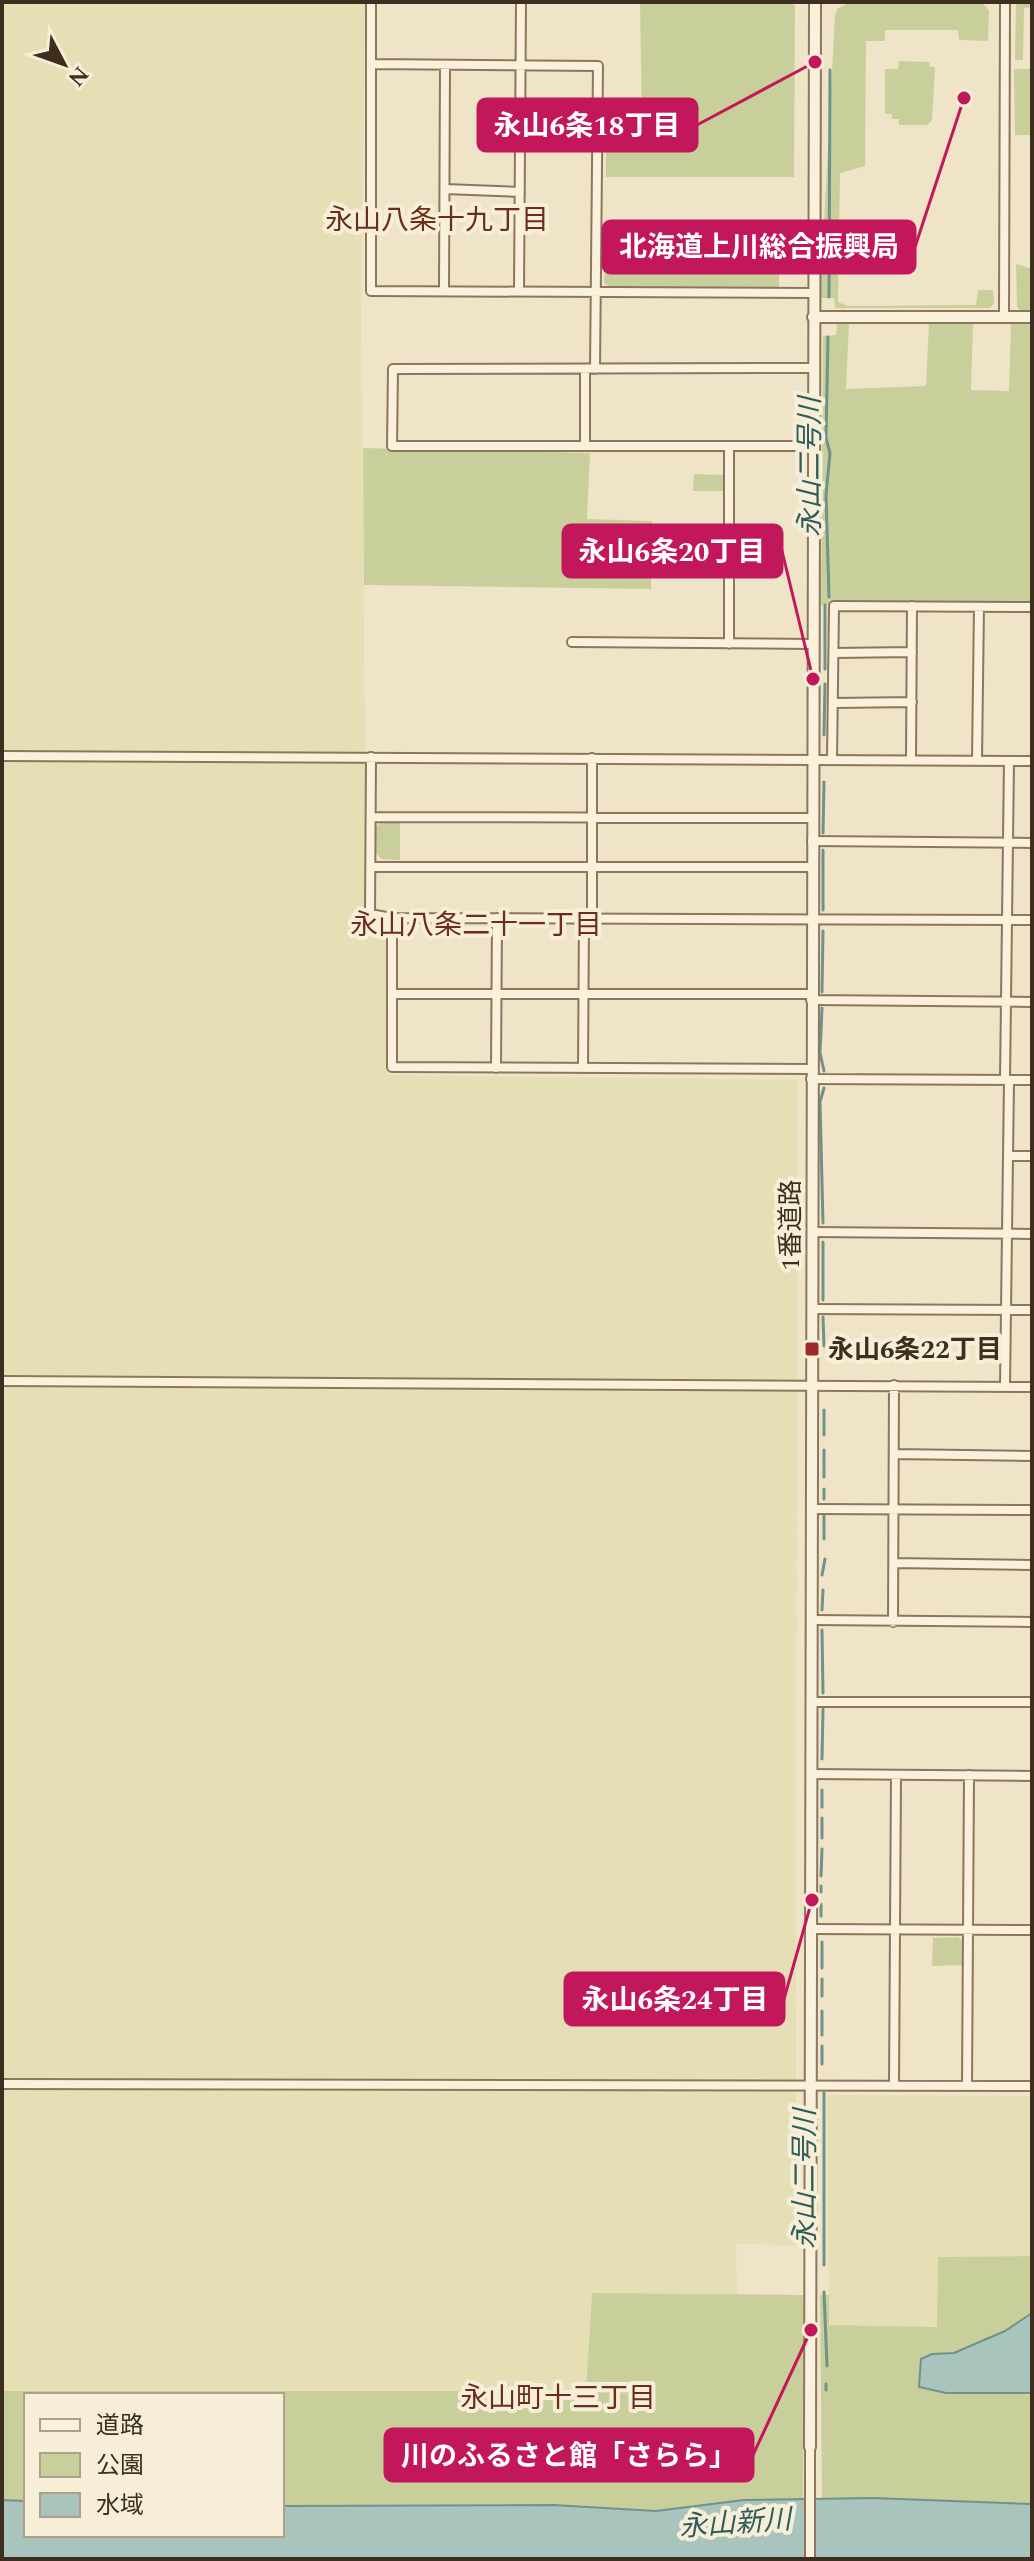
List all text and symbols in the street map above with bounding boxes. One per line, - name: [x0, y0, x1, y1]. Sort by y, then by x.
- north arrow: [24, 24, 104, 104]
- text: N: [60, 59, 96, 94]
- callout: 永山6条18丁目: [478, 99, 697, 151]
- text: 永山6条18丁目: [493, 105, 681, 148]
- district label: 永山八条十九丁目: [325, 199, 549, 242]
- callout: 北海道上川総合振興局: [603, 221, 915, 273]
- text: 北海道上川総合振興局: [619, 226, 899, 269]
- water label: 永山二号川: [789, 394, 832, 537]
- callout: 永山6条20丁目: [563, 525, 782, 577]
- text: 永山6条20丁目: [578, 531, 766, 574]
- district label: 永山八条二十一丁目: [350, 904, 602, 947]
- street label: 1番道路: [771, 1179, 811, 1271]
- place label: 永山6条22丁目: [828, 1330, 1002, 1370]
- marker: 永山6条22丁目: [803, 1340, 821, 1358]
- callout: 永山6条24丁目: [565, 1973, 784, 2025]
- text: 永山6条24丁目: [581, 1979, 769, 2022]
- water label: 永山二号川: [784, 2106, 827, 2249]
- district label: 永山町十三丁目: [460, 2377, 656, 2420]
- legend: [24, 2393, 284, 2537]
- text: 道路: [96, 2408, 144, 2444]
- callout: 川のふるさと館「さらら」: [385, 2429, 753, 2481]
- text: 川のふるさと館「さらら」: [401, 2435, 737, 2478]
- text: 公園: [96, 2448, 144, 2484]
- text: 水域: [96, 2488, 144, 2524]
- water label: 永山新川: [678, 2498, 795, 2549]

